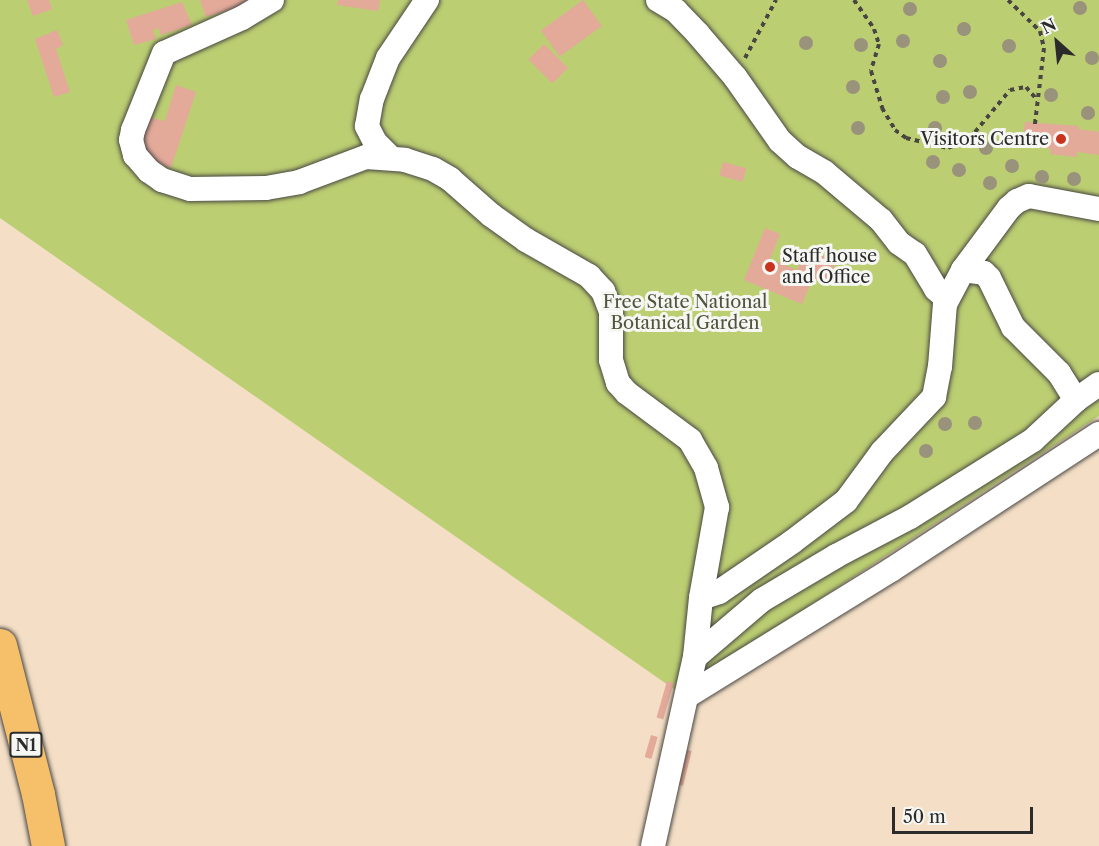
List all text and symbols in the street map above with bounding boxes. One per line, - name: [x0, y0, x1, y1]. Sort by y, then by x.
- north arrow: [1027, 12, 1087, 72]
- text: N: [1038, 14, 1060, 38]
- place label: Visitors Centre: [921, 128, 1049, 150]
- marker: Visitors Centre: [1054, 132, 1068, 146]
- place label: Staff house and Office: [782, 246, 877, 288]
- marker: Staff house and Office: [763, 260, 777, 274]
- park label: Free State National Botanical Garden: [603, 292, 767, 334]
- road number: N1: [8, 732, 44, 758]
- scale bar: [895, 795, 1036, 833]
- text: 50 m: [903, 806, 946, 828]

